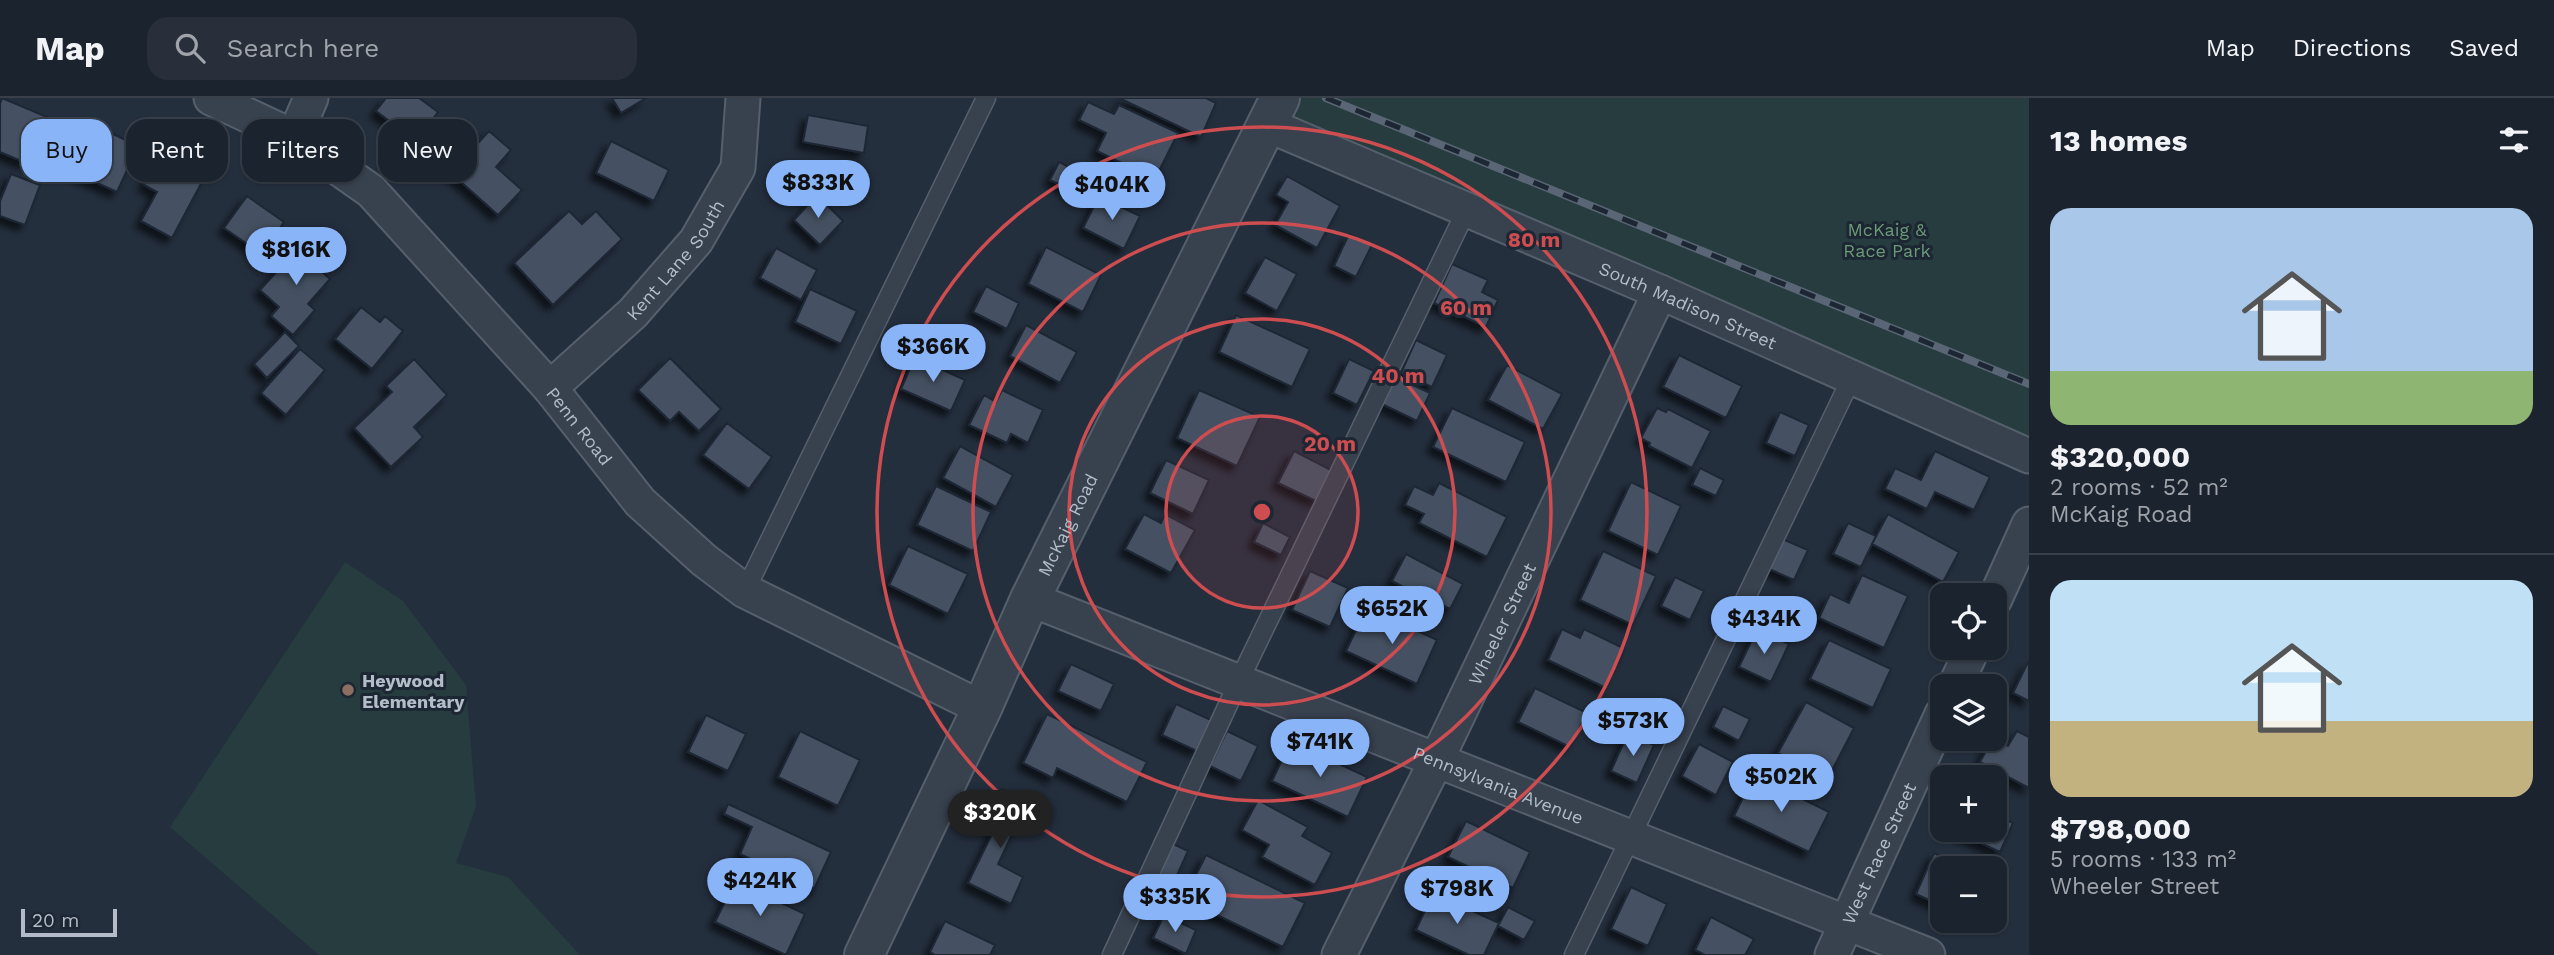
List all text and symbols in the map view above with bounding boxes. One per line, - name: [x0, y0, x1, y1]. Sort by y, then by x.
- search box: [147, 17, 637, 80]
- text: Map: [35, 29, 105, 68]
- icon: search: [171, 29, 209, 67]
- text: Search here: [227, 33, 379, 63]
- text: Map: [2206, 34, 2255, 62]
- text: Directions: [2293, 34, 2411, 62]
- text: Saved: [2449, 34, 2519, 62]
- chip: Buy: [21, 119, 112, 182]
- chip: Rent: [126, 119, 228, 182]
- chip: Filters: [242, 119, 364, 182]
- chip: New: [378, 119, 477, 182]
- icon: filters: [2495, 121, 2533, 159]
- text: 13 homes: [2050, 123, 2187, 158]
- pin: $833K: [769, 160, 867, 220]
- pin: $404K: [1063, 162, 1161, 222]
- text: $833K: [782, 169, 854, 196]
- text: $404K: [1074, 171, 1150, 198]
- street label: Kent Lane South: [622, 196, 728, 324]
- park label: McKaig & Race Park: [1843, 219, 1931, 261]
- text: 80 m: [1508, 227, 1560, 252]
- pin: $816K: [247, 228, 345, 287]
- text: $816K: [261, 236, 331, 263]
- icon: home: [2229, 253, 2355, 379]
- street label: South Madison Street: [1596, 257, 1781, 353]
- text: 60 m: [1440, 295, 1492, 320]
- pin: $366K: [884, 324, 982, 384]
- text: $366K: [897, 333, 969, 360]
- text: 40 m: [1372, 363, 1424, 388]
- street label: Penn Road: [543, 382, 617, 469]
- text: 20 m: [1304, 431, 1356, 456]
- text: $320,000: [2050, 439, 2190, 474]
- street label: McKaig Road: [1033, 470, 1101, 579]
- text: 2 rooms · 52 m²: [2050, 474, 2228, 501]
- centre of rings: [1250, 500, 1274, 524]
- text: McKaig Road: [2050, 501, 2192, 528]
- street label: Wheeler Street: [1464, 559, 1540, 688]
- map controls: [1930, 583, 2007, 933]
- button: locate: [1930, 583, 2007, 660]
- pin: $652K: [1343, 587, 1441, 646]
- text: $652K: [1356, 595, 1428, 622]
- pin: $434K: [1715, 596, 1813, 656]
- text: $434K: [1727, 605, 1801, 632]
- icon: home: [2229, 625, 2355, 751]
- place label: Heywood Elementary: [362, 670, 465, 712]
- button: layers: [1930, 674, 2007, 751]
- marker: Heywood Elementary: [340, 682, 356, 698]
- pin: $573K: [1584, 698, 1682, 758]
- text: $573K: [1597, 707, 1669, 734]
- pin: $741K: [1271, 720, 1369, 779]
- text: $741K: [1287, 728, 1353, 755]
- street label: Pennsylvania Avenue: [1410, 742, 1587, 828]
- pin: $502K: [1732, 754, 1830, 814]
- text: $502K: [1745, 763, 1817, 790]
- button: +: [1930, 765, 2007, 842]
- street label: West Race Street: [1837, 779, 1920, 927]
- pin: $320K: [951, 790, 1049, 850]
- text: $320K: [964, 799, 1036, 826]
- text: $798,000: [2050, 811, 2191, 846]
- text: 5 rooms · 133 m²: [2050, 846, 2236, 873]
- button: −: [1930, 856, 2007, 933]
- pin: $424K: [711, 858, 809, 918]
- pin: $798K: [1408, 866, 1506, 926]
- text: $424K: [723, 867, 797, 894]
- text: Wheeler Street: [2050, 873, 2219, 900]
- pin: $335K: [1126, 874, 1224, 934]
- text: $798K: [1420, 875, 1494, 902]
- text: $335K: [1139, 883, 1211, 910]
- scale bar: [21, 906, 117, 938]
- text: 20 m: [32, 909, 79, 932]

